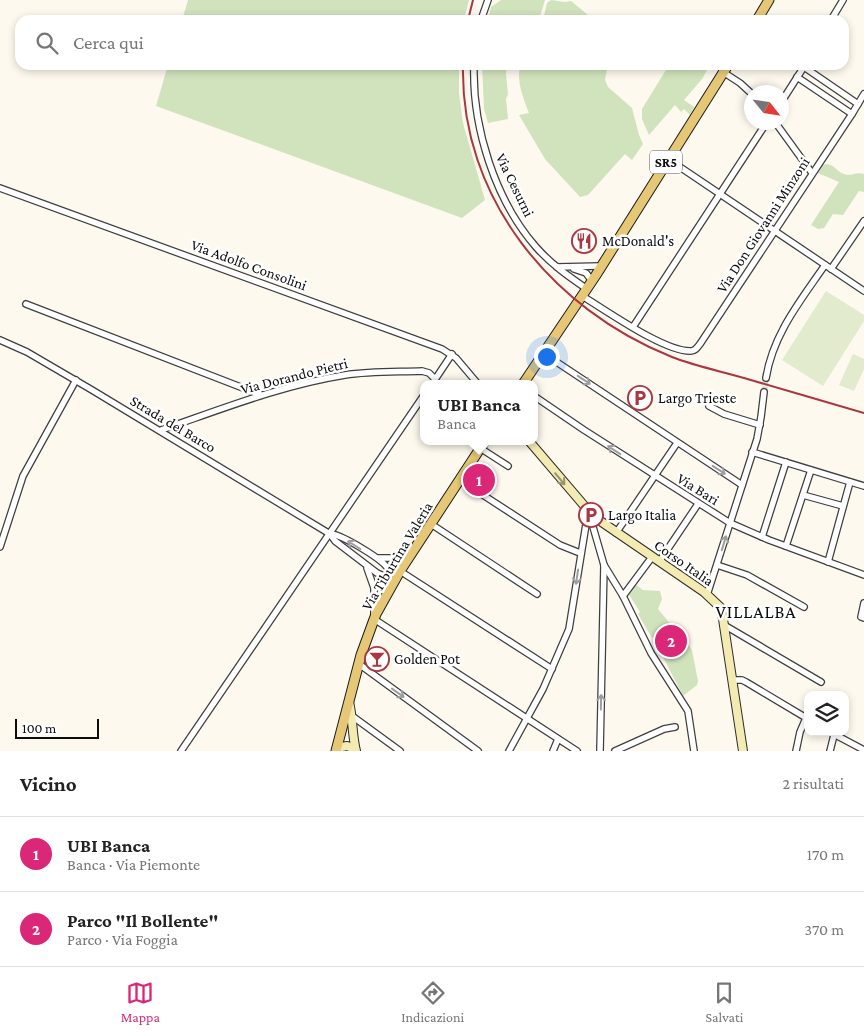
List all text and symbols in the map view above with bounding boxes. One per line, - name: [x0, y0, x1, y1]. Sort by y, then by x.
- search box: [15, 15, 849, 70]
- icon: search: [33, 29, 61, 57]
- text: Cerca qui: [73, 32, 144, 53]
- north arrow: [744, 85, 789, 130]
- road number: SR5: [650, 150, 682, 173]
- street label: Via Cesurni: [493, 151, 537, 219]
- street label: Via Don Giovanni Minzoni: [713, 154, 813, 296]
- restaurant icon: McDonald's: [571, 228, 597, 254]
- place label: McDonald's: [602, 233, 674, 249]
- street label: Via Adolfo Consolini: [189, 237, 309, 293]
- your location: [534, 344, 560, 370]
- street label: Via Dorando Pietri: [239, 355, 349, 397]
- one-way arrow: [577, 375, 591, 385]
- popup: [420, 380, 538, 445]
- parking icon: Largo Trieste: [627, 385, 653, 411]
- place label: Largo Trieste: [658, 390, 737, 407]
- street label: Strada del Barco: [127, 392, 219, 456]
- text: UBI Banca: [437, 394, 521, 415]
- text: Banca: [437, 415, 476, 432]
- one-way arrow: [607, 444, 621, 454]
- pin: 1: [463, 461, 495, 499]
- one-way arrow: [712, 465, 726, 475]
- street label: Via Bari: [674, 470, 722, 508]
- one-way arrow: [555, 472, 566, 485]
- street label: Via Tiburtina Valeria: [358, 499, 436, 613]
- parking icon: Largo Italia: [578, 502, 604, 528]
- place label: Largo Italia: [608, 507, 676, 524]
- one-way arrow: [719, 535, 729, 551]
- street label: Corso Italia: [651, 537, 717, 589]
- one-way arrow: [347, 539, 361, 549]
- one-way arrow: [572, 569, 582, 585]
- district label: VILLALBA: [716, 602, 796, 622]
- pin: 2: [655, 622, 687, 660]
- bar icon: Golden Pot: [364, 646, 390, 672]
- place label: Golden Pot: [394, 651, 461, 667]
- one-way arrow: [391, 687, 404, 698]
- map controls: [804, 691, 849, 736]
- button: layers: [804, 691, 849, 736]
- one-way arrow: [596, 695, 606, 711]
- scale bar: [15, 716, 99, 739]
- text: 100 m: [22, 720, 56, 736]
- text: Vicino: [20, 772, 77, 796]
- text: 2 risultati: [782, 775, 844, 792]
- text: UBI Banca: [67, 835, 150, 856]
- text: 1: [33, 846, 39, 863]
- text: 170 m: [807, 846, 844, 863]
- text: Banca · Via Piemonte: [67, 856, 200, 873]
- text: Parco "Il Bollente": [67, 910, 218, 931]
- text: 2: [32, 921, 40, 938]
- text: 370 m: [805, 921, 844, 938]
- text: Parco · Via Foggia: [67, 931, 178, 948]
- tab: Mappa: [121, 979, 160, 1025]
- tab: Indicazioni: [401, 979, 464, 1025]
- tab: Salvati: [705, 979, 743, 1025]

